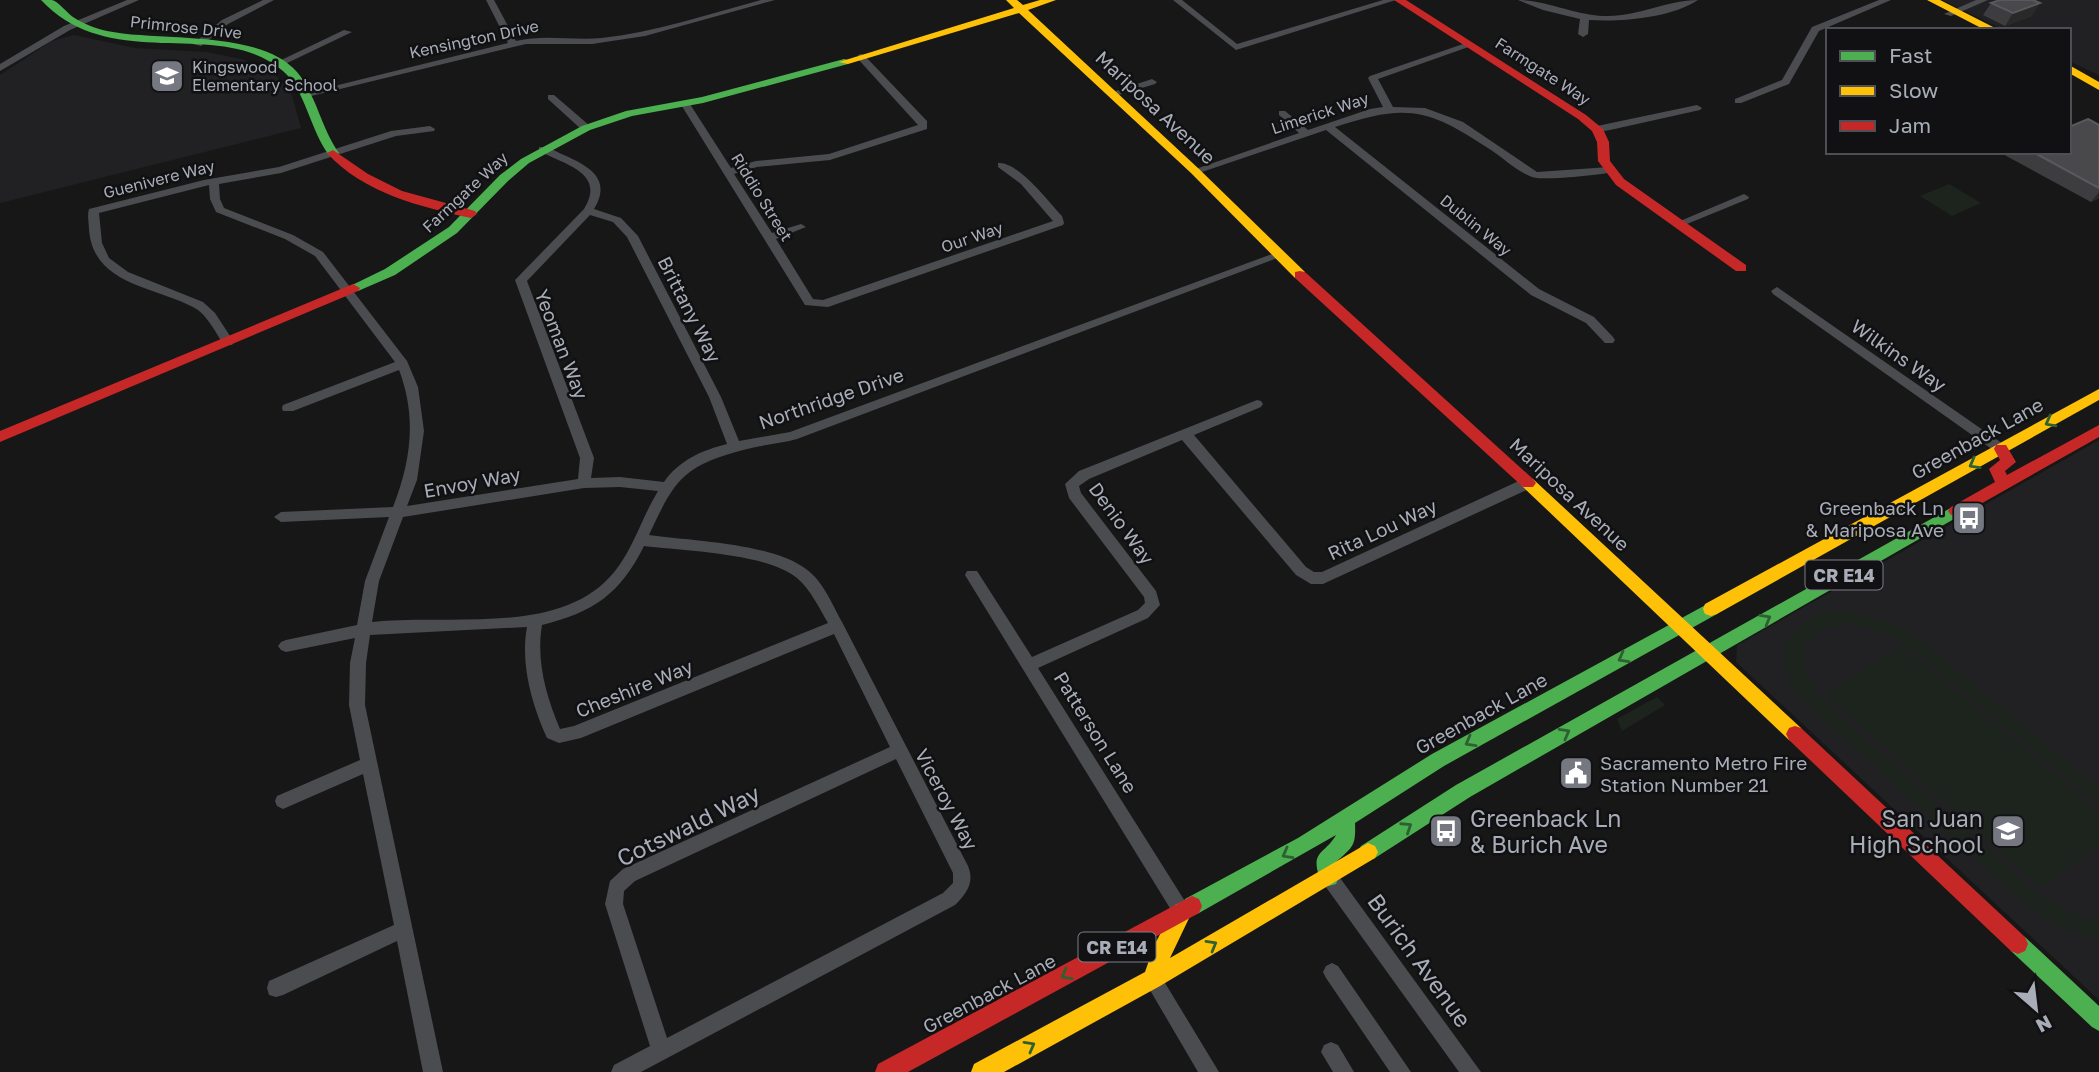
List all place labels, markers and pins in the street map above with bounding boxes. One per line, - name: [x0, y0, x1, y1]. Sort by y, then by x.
- school or university icon: Kingswood Elementary School: [148, 57, 186, 95]
- place label: Kingswood Elementary School: [192, 57, 337, 95]
- place label: Greenback Ln & Mariposa Ave: [1805, 496, 1944, 541]
- bus stop icon: Greenback Ln & Mariposa Ave: [1950, 499, 1988, 537]
- place label: Sacramento Metro Fire Station Number 21: [1600, 751, 1807, 796]
- public building icon: Sacramento Metro Fire Station Number 21: [1557, 754, 1595, 792]
- place label: Greenback Ln & Burich Ave: [1470, 804, 1621, 858]
- place label: San Juan High School: [1849, 804, 1983, 858]
- bus stop icon: Greenback Ln & Burich Ave: [1427, 812, 1465, 850]
- school or university icon: San Juan High School: [1989, 812, 2027, 850]

